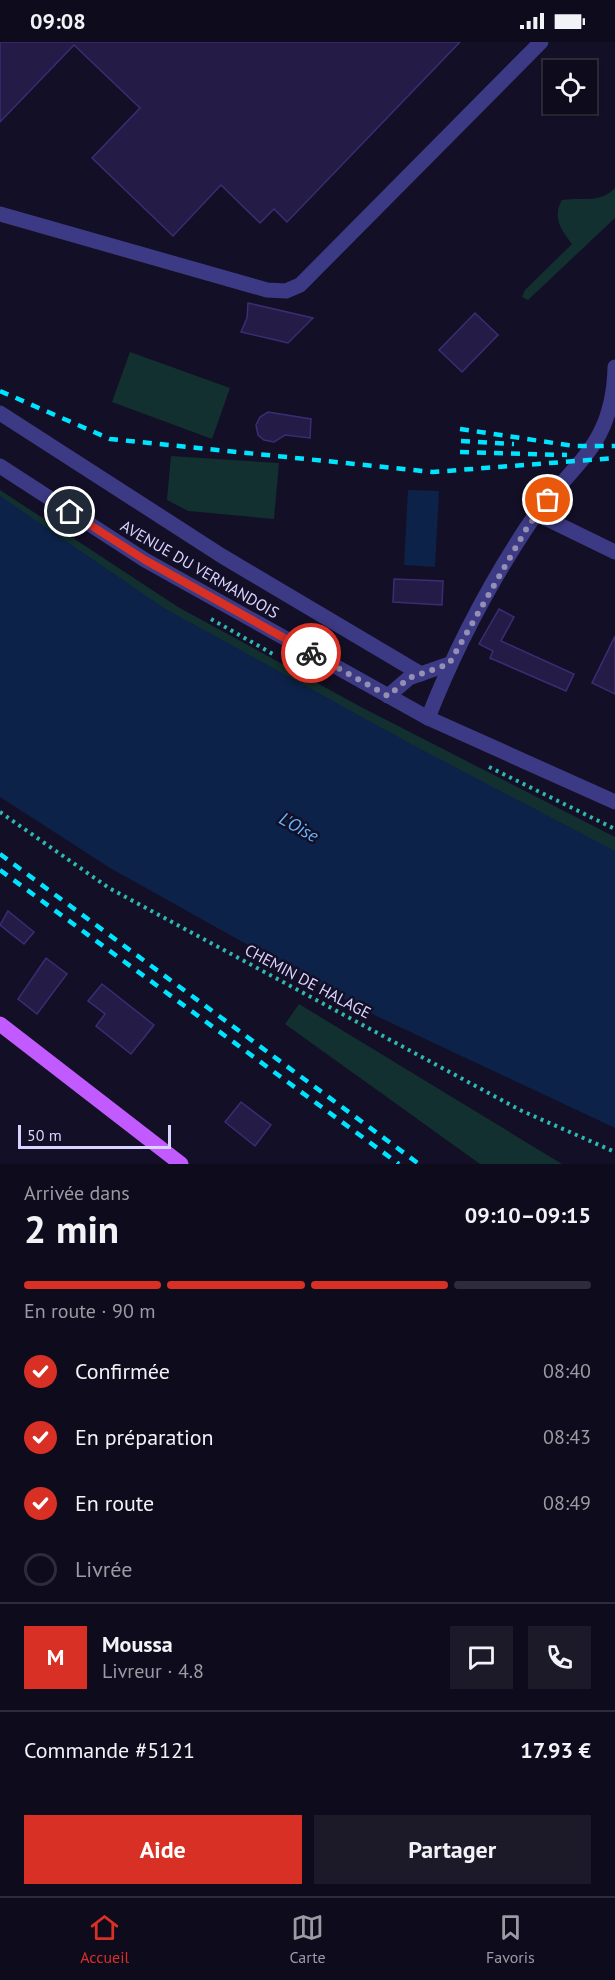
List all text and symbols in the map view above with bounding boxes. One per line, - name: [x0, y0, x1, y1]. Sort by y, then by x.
- text: 09:08: [30, 7, 86, 35]
- map controls: [543, 60, 597, 114]
- button: locate: [543, 60, 597, 114]
- pin: [522, 474, 573, 525]
- icon: bag: [531, 483, 564, 516]
- pin: [44, 486, 95, 537]
- icon: home: [53, 495, 86, 528]
- street label: AVENUE DU VERMANDOIS: [117, 515, 283, 623]
- courier: [281, 623, 341, 683]
- icon: bike: [295, 637, 328, 670]
- water label: L'Oise: [275, 807, 323, 847]
- street label: CHEMIN DE HALAGE: [242, 939, 374, 1023]
- scale bar: [18, 1122, 171, 1150]
- text: 50 m: [27, 1125, 62, 1145]
- text: Arrivée dans: [24, 1180, 130, 1206]
- text: 09:10–09:15: [465, 1201, 591, 1229]
- text: 2 min: [24, 1203, 119, 1254]
- text: En route · 90 m: [24, 1298, 155, 1324]
- icon: check: [24, 1355, 57, 1388]
- text: Confirmée: [75, 1357, 170, 1385]
- text: 08:40: [543, 1358, 591, 1384]
- icon: check: [24, 1421, 57, 1454]
- text: En préparation: [75, 1423, 214, 1451]
- text: 08:43: [543, 1424, 591, 1450]
- icon: check: [24, 1487, 57, 1520]
- text: En route: [75, 1489, 154, 1517]
- text: 08:49: [543, 1490, 591, 1516]
- text: Livrée: [75, 1555, 132, 1583]
- button: chat: [450, 1626, 513, 1689]
- button: phone: [528, 1626, 591, 1689]
- text: Moussa: [102, 1630, 173, 1658]
- text: M: [47, 1643, 64, 1671]
- text: Livreur · 4.8: [102, 1658, 204, 1684]
- text: Commande #5121: [24, 1736, 195, 1764]
- text: 17.93 €: [520, 1736, 591, 1764]
- button: Aide: [24, 1815, 302, 1884]
- button: Partager: [314, 1815, 591, 1884]
- tab: Accueil: [80, 1911, 129, 1967]
- tab: Carte: [290, 1911, 326, 1967]
- tab: Favoris: [486, 1911, 535, 1967]

